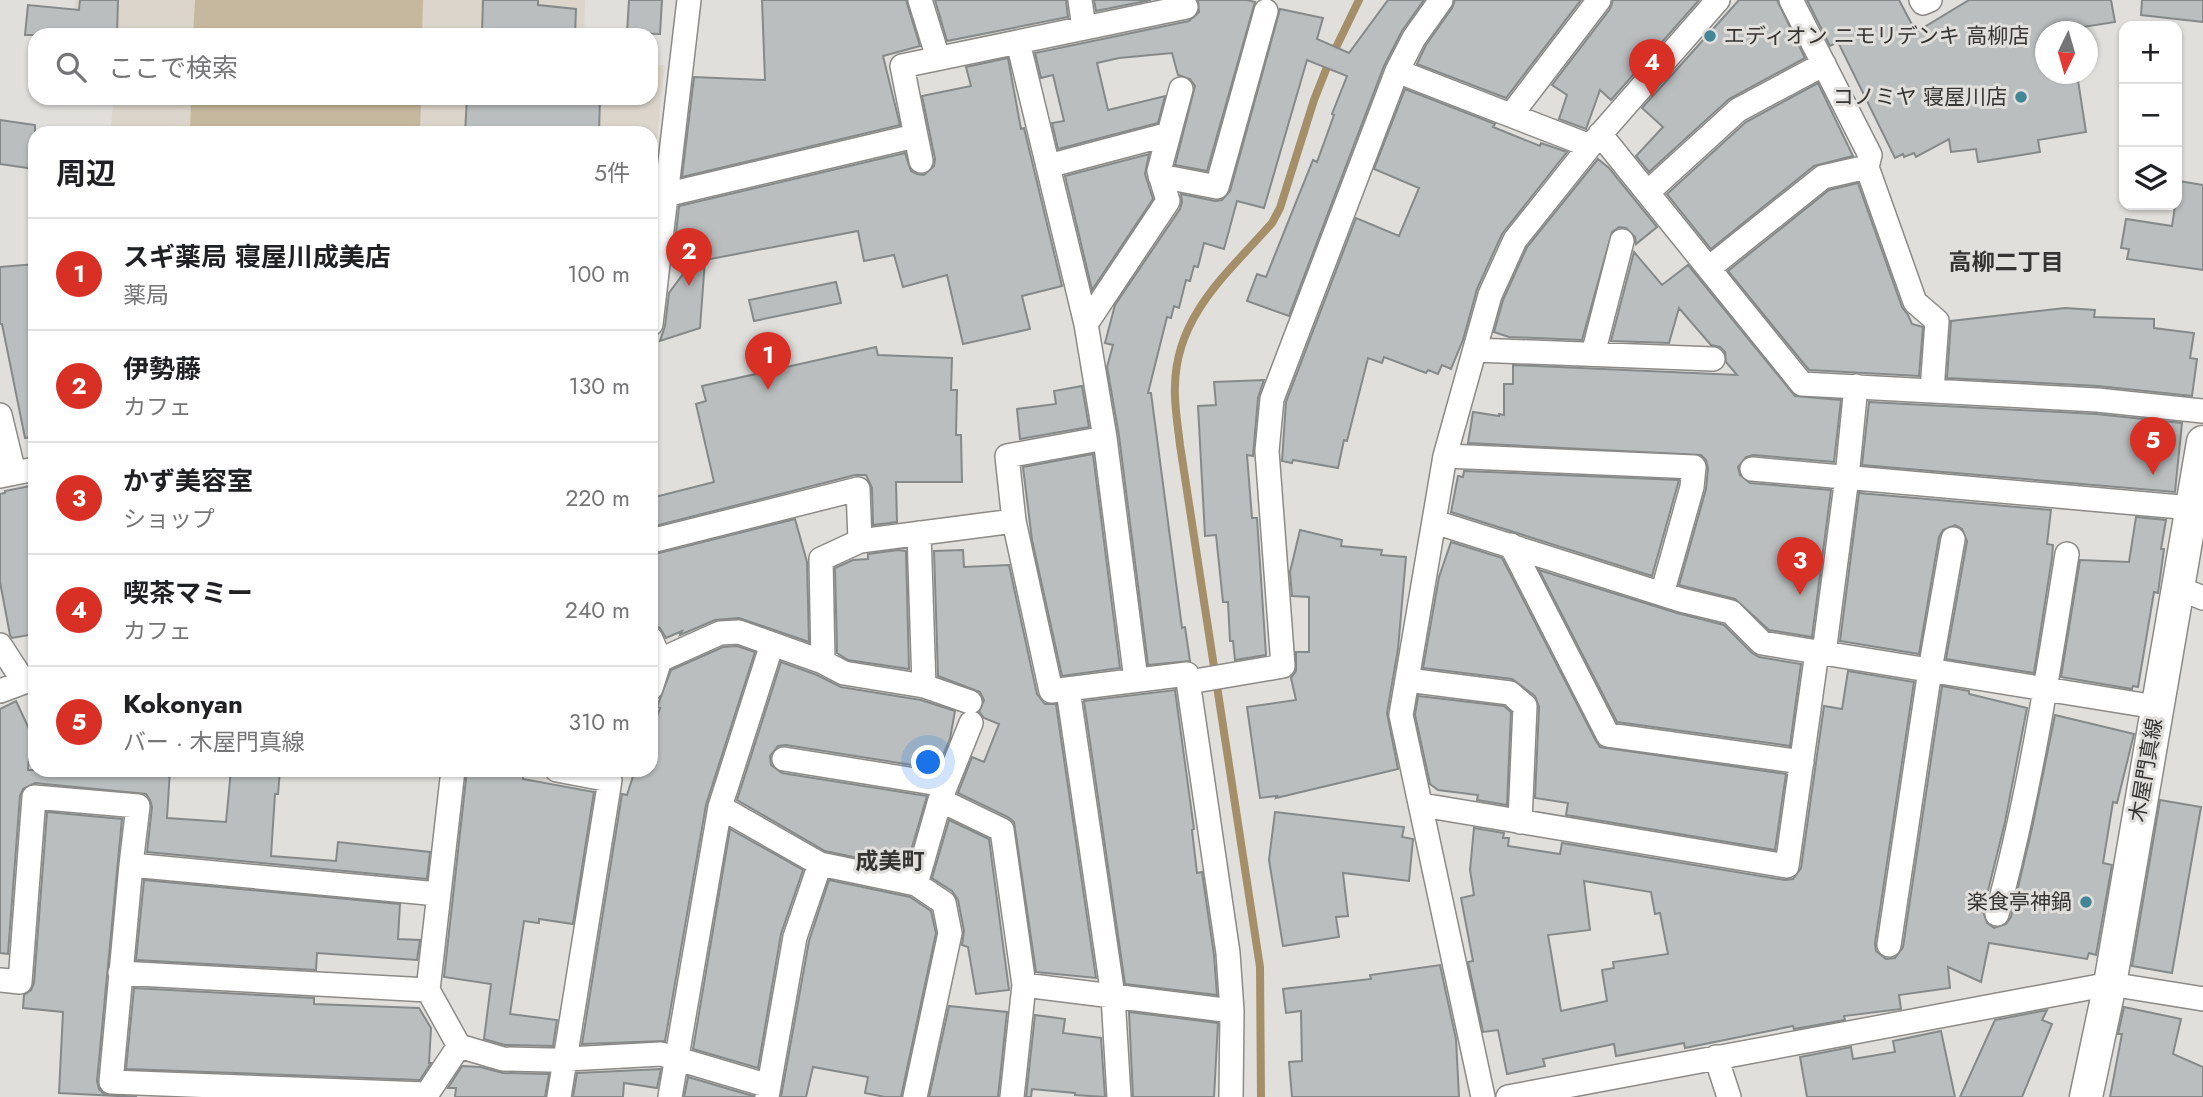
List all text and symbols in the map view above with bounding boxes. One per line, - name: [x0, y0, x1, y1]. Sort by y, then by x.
- place label: エディオン ニモリデンキ 高柳店: [1724, 21, 2029, 51]
- north arrow: [2035, 21, 2098, 84]
- map controls: [2119, 21, 2182, 210]
- button: +: [2119, 21, 2182, 84]
- search box: [28, 28, 658, 105]
- marker: エディオン ニモリデンキ 高柳店: [1702, 28, 1718, 44]
- pin: 4: [1629, 39, 1675, 97]
- icon: search: [52, 48, 90, 86]
- text: ここで検索: [108, 49, 238, 87]
- place label: コノミヤ 寝屋川店: [1833, 82, 2007, 112]
- button: −: [2119, 84, 2182, 147]
- marker: コノミヤ 寝屋川店: [2013, 89, 2029, 105]
- button: layers: [2119, 147, 2182, 210]
- text: 周辺: [56, 152, 116, 195]
- text: 5件: [594, 156, 630, 190]
- pin: 2: [666, 228, 712, 286]
- text: スギ薬局 寝屋川成美店: [123, 238, 391, 276]
- district label: 高柳二丁目: [1949, 245, 2064, 279]
- text: 1: [73, 257, 85, 291]
- text: 100 m: [567, 257, 630, 291]
- text: 薬局: [123, 278, 169, 312]
- pin: 1: [745, 332, 791, 390]
- text: 伊勢藤: [123, 350, 201, 388]
- text: 2: [71, 369, 87, 403]
- text: 130 m: [568, 369, 630, 403]
- text: カフェ: [123, 390, 192, 424]
- pin: 5: [2130, 417, 2176, 475]
- text: かず美容室: [123, 462, 253, 500]
- text: 3: [72, 481, 86, 515]
- text: 220 m: [565, 481, 630, 515]
- text: ショップ: [123, 502, 215, 536]
- pin: 3: [1777, 537, 1823, 595]
- text: 喫茶マミー: [123, 574, 253, 612]
- text: 4: [71, 593, 87, 627]
- text: 240 m: [565, 593, 630, 627]
- text: カフェ: [123, 614, 192, 648]
- text: Kokonyan: [123, 685, 243, 723]
- text: 5: [72, 705, 86, 739]
- text: 310 m: [568, 705, 630, 739]
- street label: 木屋門真線: [2122, 716, 2170, 824]
- text: バー · 木屋門真線: [123, 725, 305, 759]
- your location: [911, 745, 945, 779]
- district label: 成美町: [856, 844, 925, 878]
- place label: 楽食亭神鍋: [1967, 887, 2072, 917]
- marker: 楽食亭神鍋: [2078, 894, 2094, 910]

